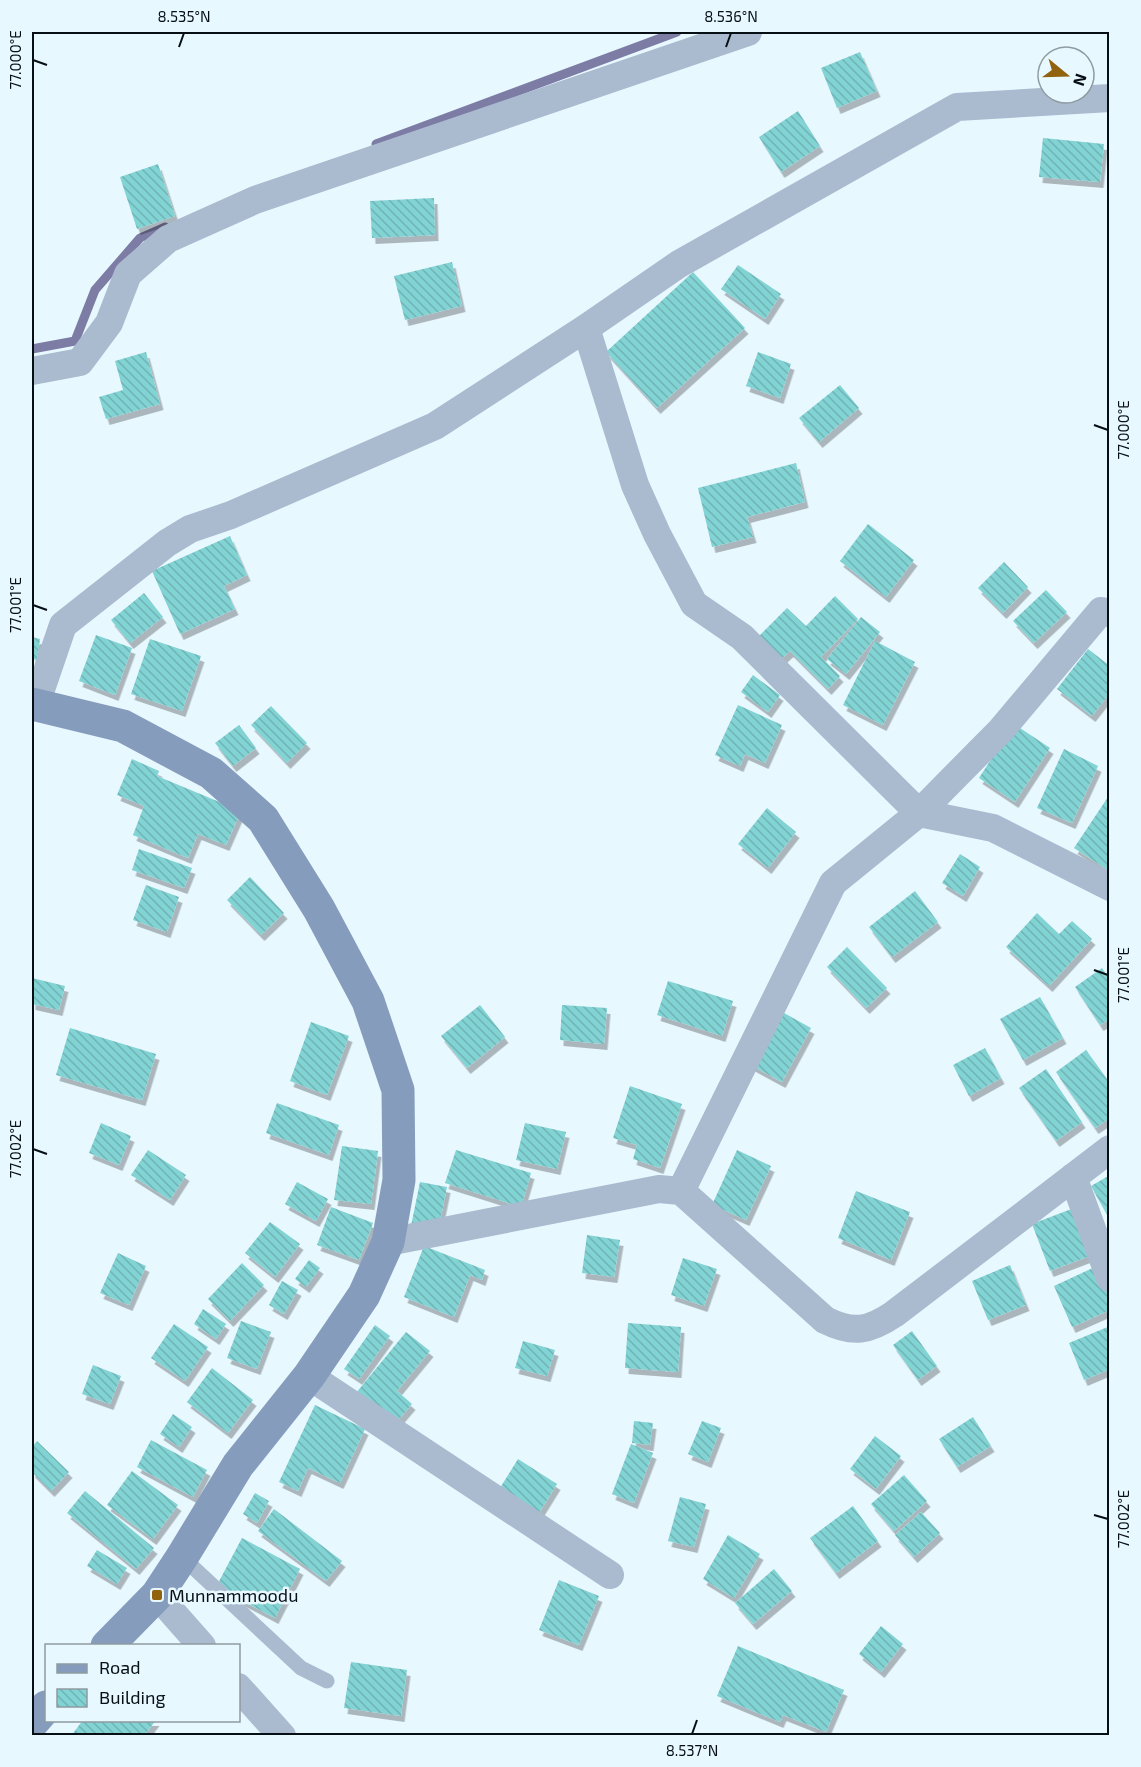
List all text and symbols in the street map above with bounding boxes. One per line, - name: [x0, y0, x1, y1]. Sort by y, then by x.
- text: 8.535°N: [158, 7, 210, 25]
- text: 8.536°N: [704, 7, 758, 25]
- text: 77.000°E: [6, 30, 24, 90]
- north arrow: [1036, 45, 1096, 105]
- text: N: [1070, 71, 1092, 89]
- text: 77.000°E: [1114, 400, 1132, 460]
- text: 77.001°E: [6, 577, 24, 633]
- text: 77.001°E: [1114, 947, 1132, 1003]
- text: 77.002°E: [6, 1120, 24, 1178]
- text: 77.002°E: [1114, 1490, 1132, 1548]
- place label: Munnammoodu: [169, 1584, 298, 1606]
- marker: Munnammoodu: [150, 1588, 164, 1602]
- legend: [45, 1644, 240, 1722]
- text: Road: [99, 1656, 140, 1678]
- text: Building: [99, 1686, 166, 1708]
- text: 8.537°N: [666, 1741, 718, 1759]

